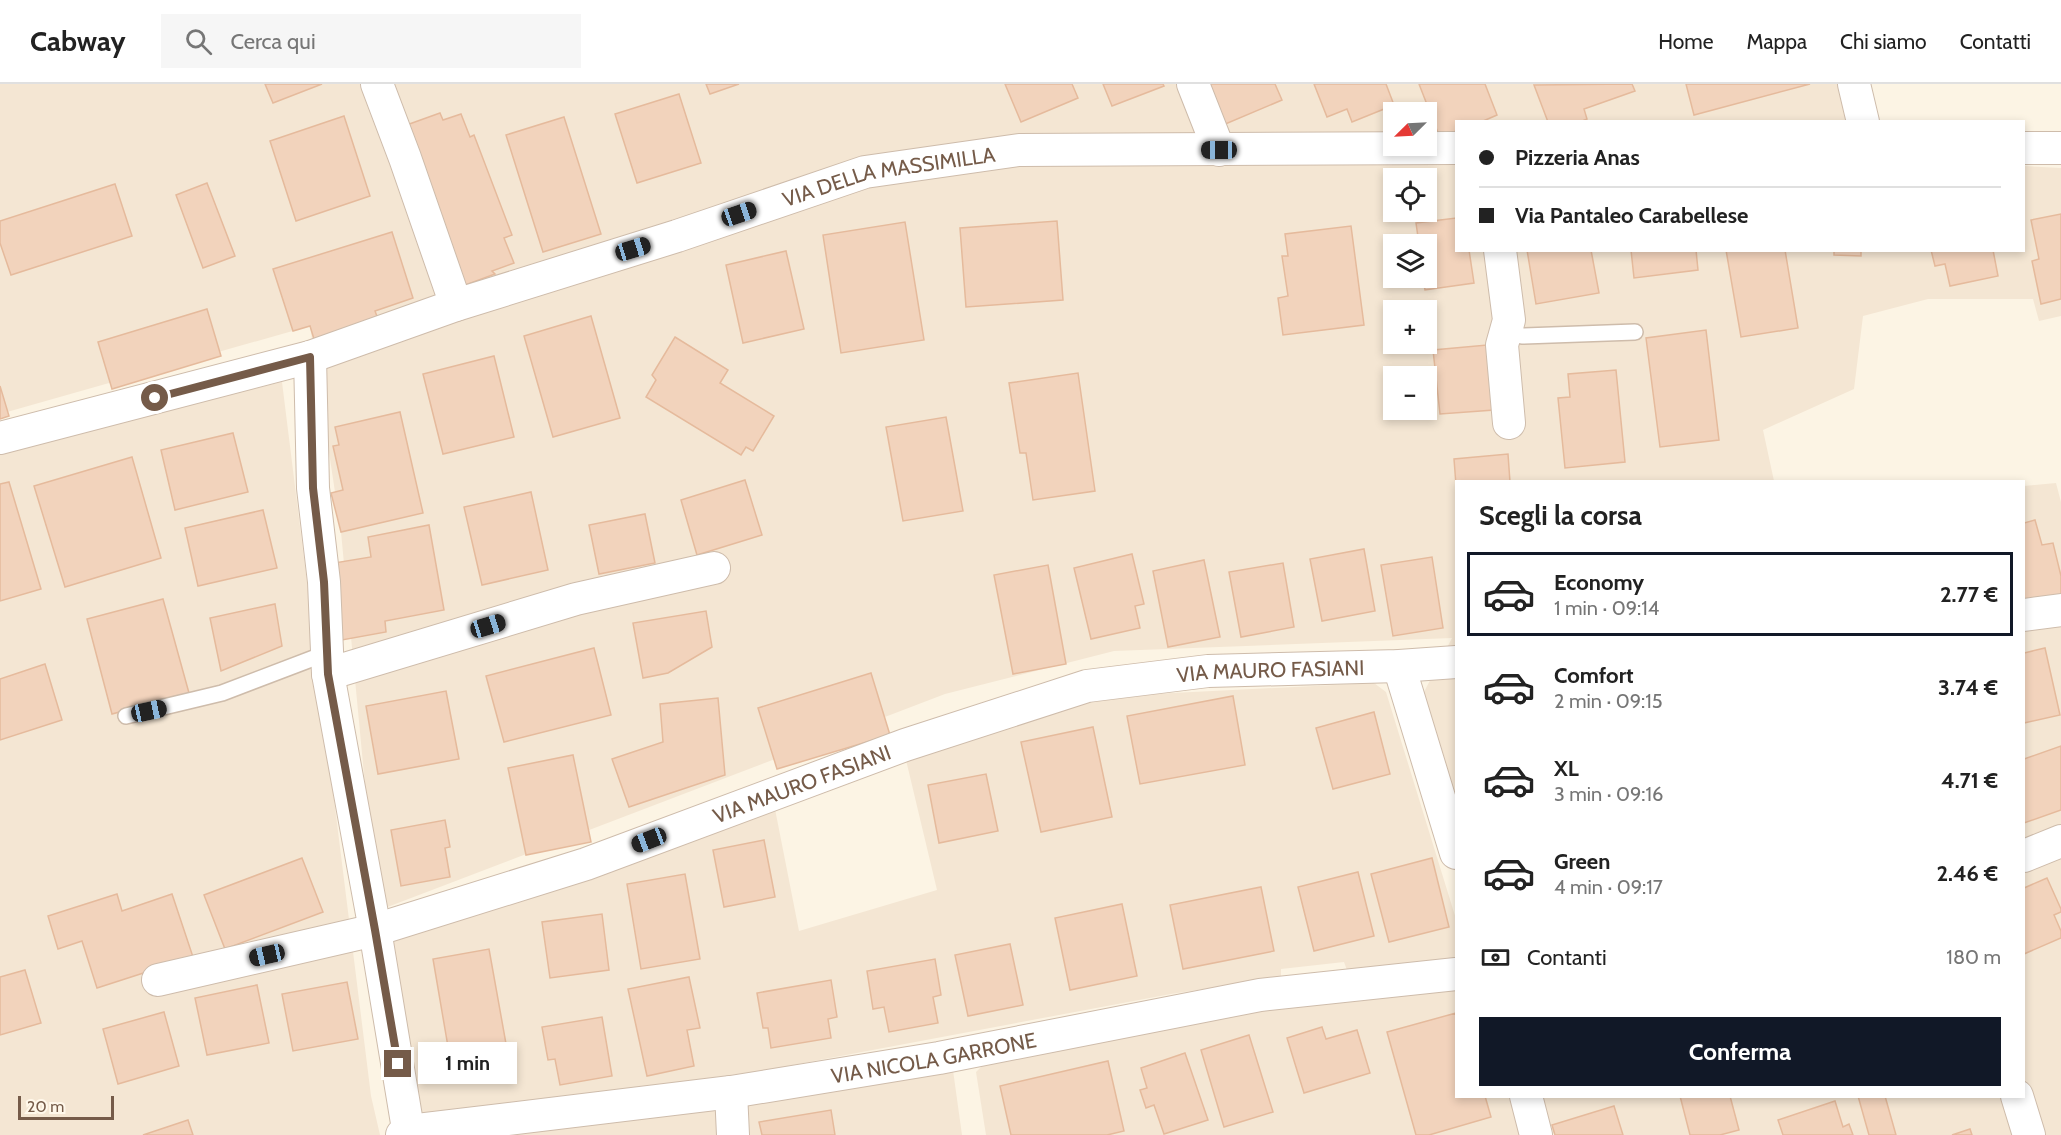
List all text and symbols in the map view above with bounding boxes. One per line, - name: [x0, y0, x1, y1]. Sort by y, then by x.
- search box: [161, 14, 581, 68]
- text: Cabway: [30, 24, 125, 58]
- icon: search: [182, 25, 215, 58]
- text: Cerca qui: [230, 28, 316, 55]
- text: Home: [1658, 29, 1713, 54]
- text: Mappa: [1746, 29, 1807, 54]
- text: Chi siamo: [1840, 29, 1927, 54]
- text: Contatti: [1960, 29, 2031, 54]
- north arrow: [1383, 102, 1437, 156]
- map controls: [1383, 102, 1437, 420]
- street label: VIA DELLA MASSIMILLA: [779, 141, 997, 212]
- car: [1201, 141, 1237, 159]
- text: Pizzeria Anas: [1515, 144, 1640, 171]
- button: locate: [1383, 168, 1437, 222]
- car: [719, 200, 759, 228]
- text: Via Pantaleo Carabellese: [1515, 202, 1748, 229]
- button: layers: [1383, 234, 1437, 288]
- car: [613, 235, 653, 263]
- button: +: [1383, 300, 1437, 354]
- button: −: [1383, 366, 1437, 420]
- route start: [141, 384, 168, 411]
- text: Scegli la corsa: [1479, 499, 1642, 532]
- icon: car: [1482, 567, 1536, 621]
- text: Economy: [1554, 569, 1644, 596]
- text: 2.77 €: [1940, 581, 1998, 608]
- text: 1 min · 09:14: [1554, 596, 1659, 620]
- car: [468, 612, 508, 640]
- street label: VIA MAURO FASIANI: [1175, 654, 1365, 687]
- icon: car: [1482, 660, 1536, 714]
- text: Comfort: [1554, 662, 1633, 689]
- text: 3.74 €: [1938, 674, 1998, 701]
- text: 2 min · 09:15: [1554, 689, 1663, 713]
- car: [130, 698, 168, 724]
- street label: VIA MAURO FASIANI: [709, 739, 894, 828]
- icon: car: [1482, 753, 1536, 807]
- text: XL: [1554, 755, 1579, 782]
- text: 4.71 €: [1941, 767, 1998, 794]
- text: 3 min · 09:16: [1554, 782, 1663, 806]
- car: [629, 825, 669, 855]
- icon: car: [1482, 846, 1536, 900]
- text: Green: [1554, 848, 1610, 875]
- text: 2.46 €: [1936, 860, 1998, 887]
- text: 4 min · 09:17: [1554, 875, 1663, 899]
- icon: cash: [1479, 941, 1512, 974]
- car: [247, 942, 287, 968]
- text: Contanti: [1527, 944, 1607, 971]
- text: 180 m: [1946, 945, 2001, 969]
- button: Conferma: [1479, 1017, 2001, 1086]
- street label: VIA NICOLA GARRONE: [829, 1027, 1038, 1088]
- callout: 1 min: [419, 1043, 518, 1085]
- route end: [384, 1050, 411, 1077]
- text: 1 min: [445, 1051, 490, 1075]
- scale bar: [18, 1093, 114, 1120]
- text: 20 m: [27, 1097, 64, 1116]

